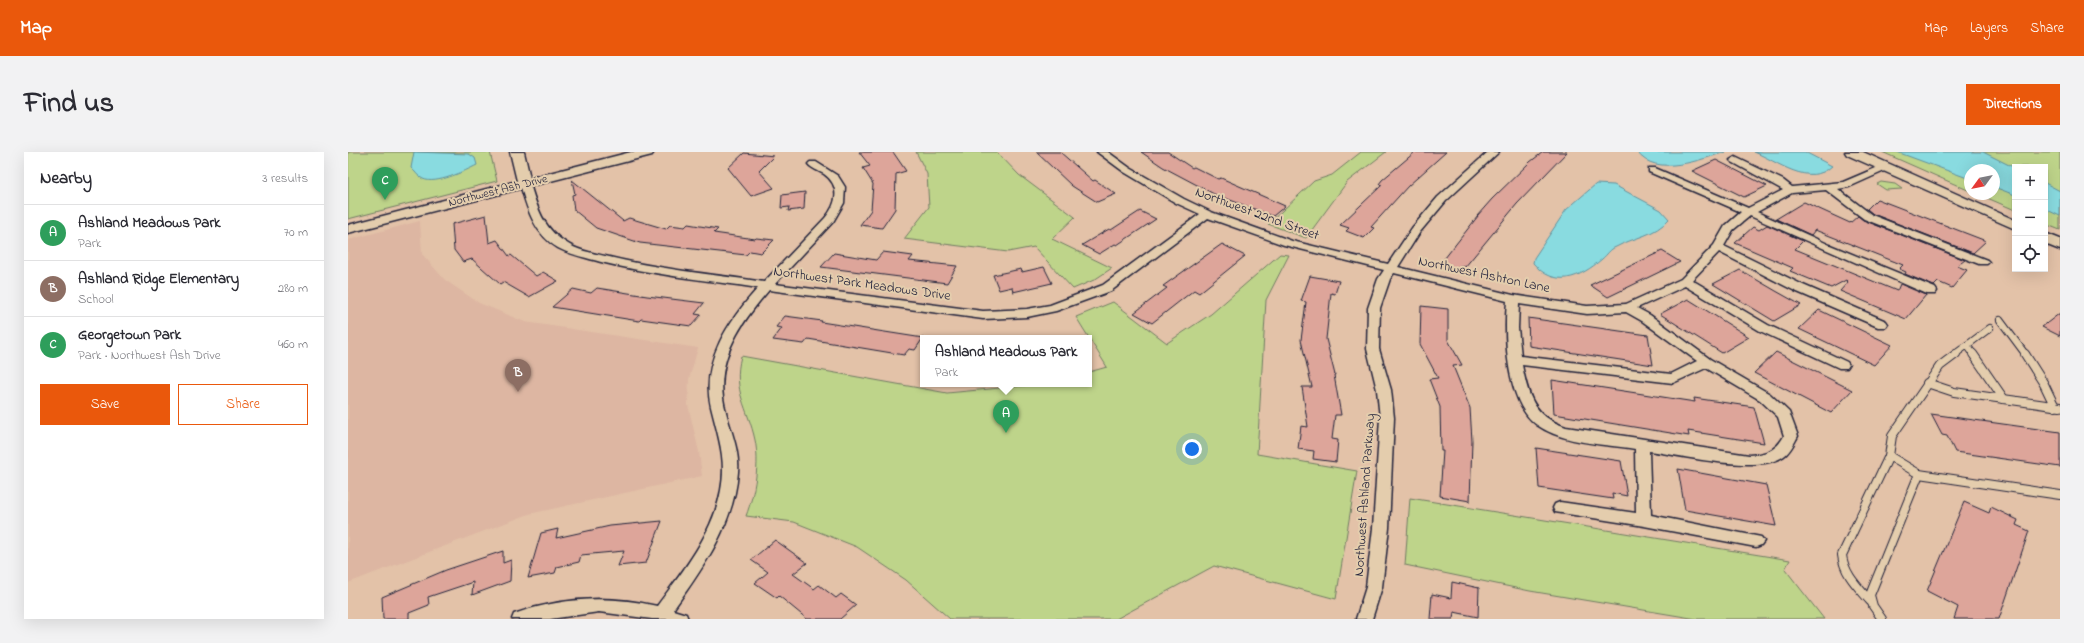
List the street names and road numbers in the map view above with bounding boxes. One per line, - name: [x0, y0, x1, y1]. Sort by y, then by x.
- street label: Northwest Ash Drive: [447, 170, 550, 212]
- street label: Northwest 22nd Street: [1192, 182, 1322, 246]
- street label: Northwest Ashton Lane: [1416, 251, 1552, 299]
- street label: Northwest Park Meadows Drive: [772, 261, 953, 307]
- street label: Northwest Ashland Parkway: [1349, 412, 1382, 577]

